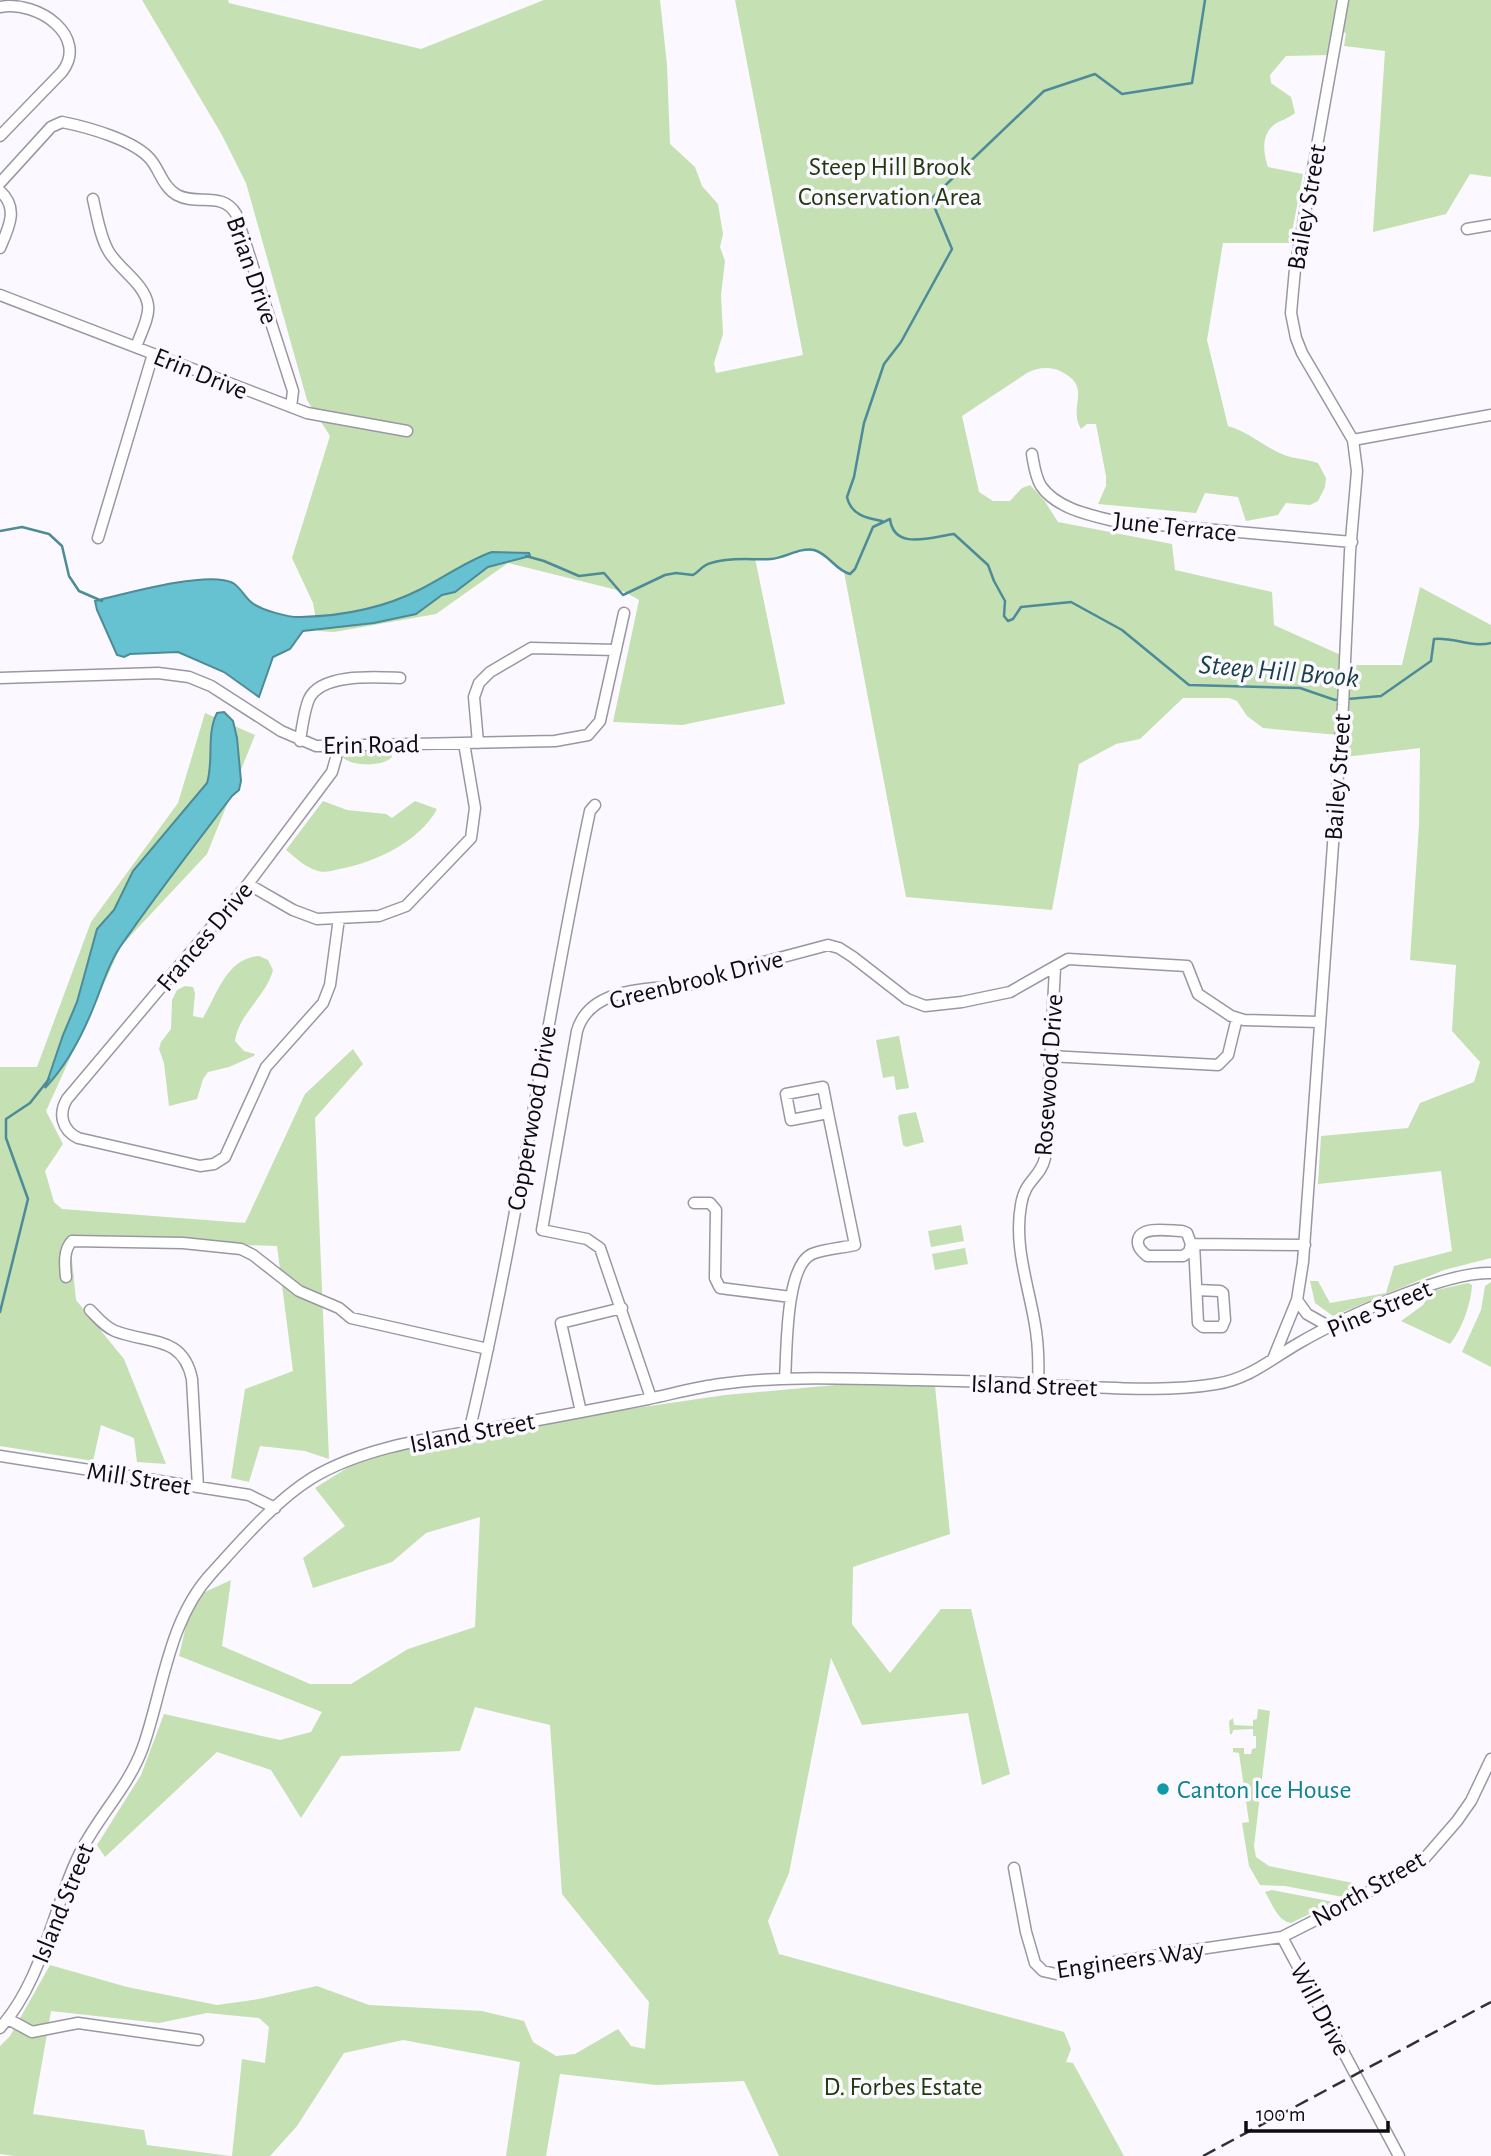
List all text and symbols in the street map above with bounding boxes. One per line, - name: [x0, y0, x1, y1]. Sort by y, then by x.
- street label: Bailey Street: [1283, 142, 1331, 272]
- park label: Steep Hill Brook Conservation Area: [798, 154, 982, 210]
- street label: Brian Drive: [222, 213, 283, 327]
- street label: Erin Drive: [150, 343, 251, 404]
- street label: June Terrace: [1112, 508, 1238, 546]
- water label: Steep Hill Brook: [1198, 651, 1360, 693]
- street label: Bailey Street: [1321, 713, 1355, 841]
- street label: Erin Road: [323, 731, 419, 759]
- street label: Frances Drive: [152, 877, 258, 996]
- street label: Greenbrook Drive: [607, 946, 786, 1014]
- street label: Rosewood Drive: [1030, 993, 1068, 1157]
- street label: Copperwood Drive: [503, 1024, 561, 1213]
- street label: Pine Street: [1323, 1275, 1435, 1343]
- street label: Island Street: [970, 1371, 1098, 1401]
- street label: Island Street: [408, 1408, 537, 1458]
- street label: Mill Street: [85, 1458, 193, 1500]
- place label: Canton Ice House: [1177, 1777, 1351, 1803]
- marker: Canton Ice House: [1155, 1781, 1171, 1797]
- street label: Island Street: [27, 1840, 99, 1967]
- street label: North Street: [1308, 1846, 1429, 1931]
- street label: Engineers Way: [1055, 1937, 1206, 1983]
- street label: Will Drive: [1285, 1959, 1355, 2060]
- park label: D. Forbes Estate: [824, 2074, 982, 2100]
- scale bar: [1246, 2090, 1388, 2134]
- text: 100 m: [1256, 2104, 1306, 2125]

